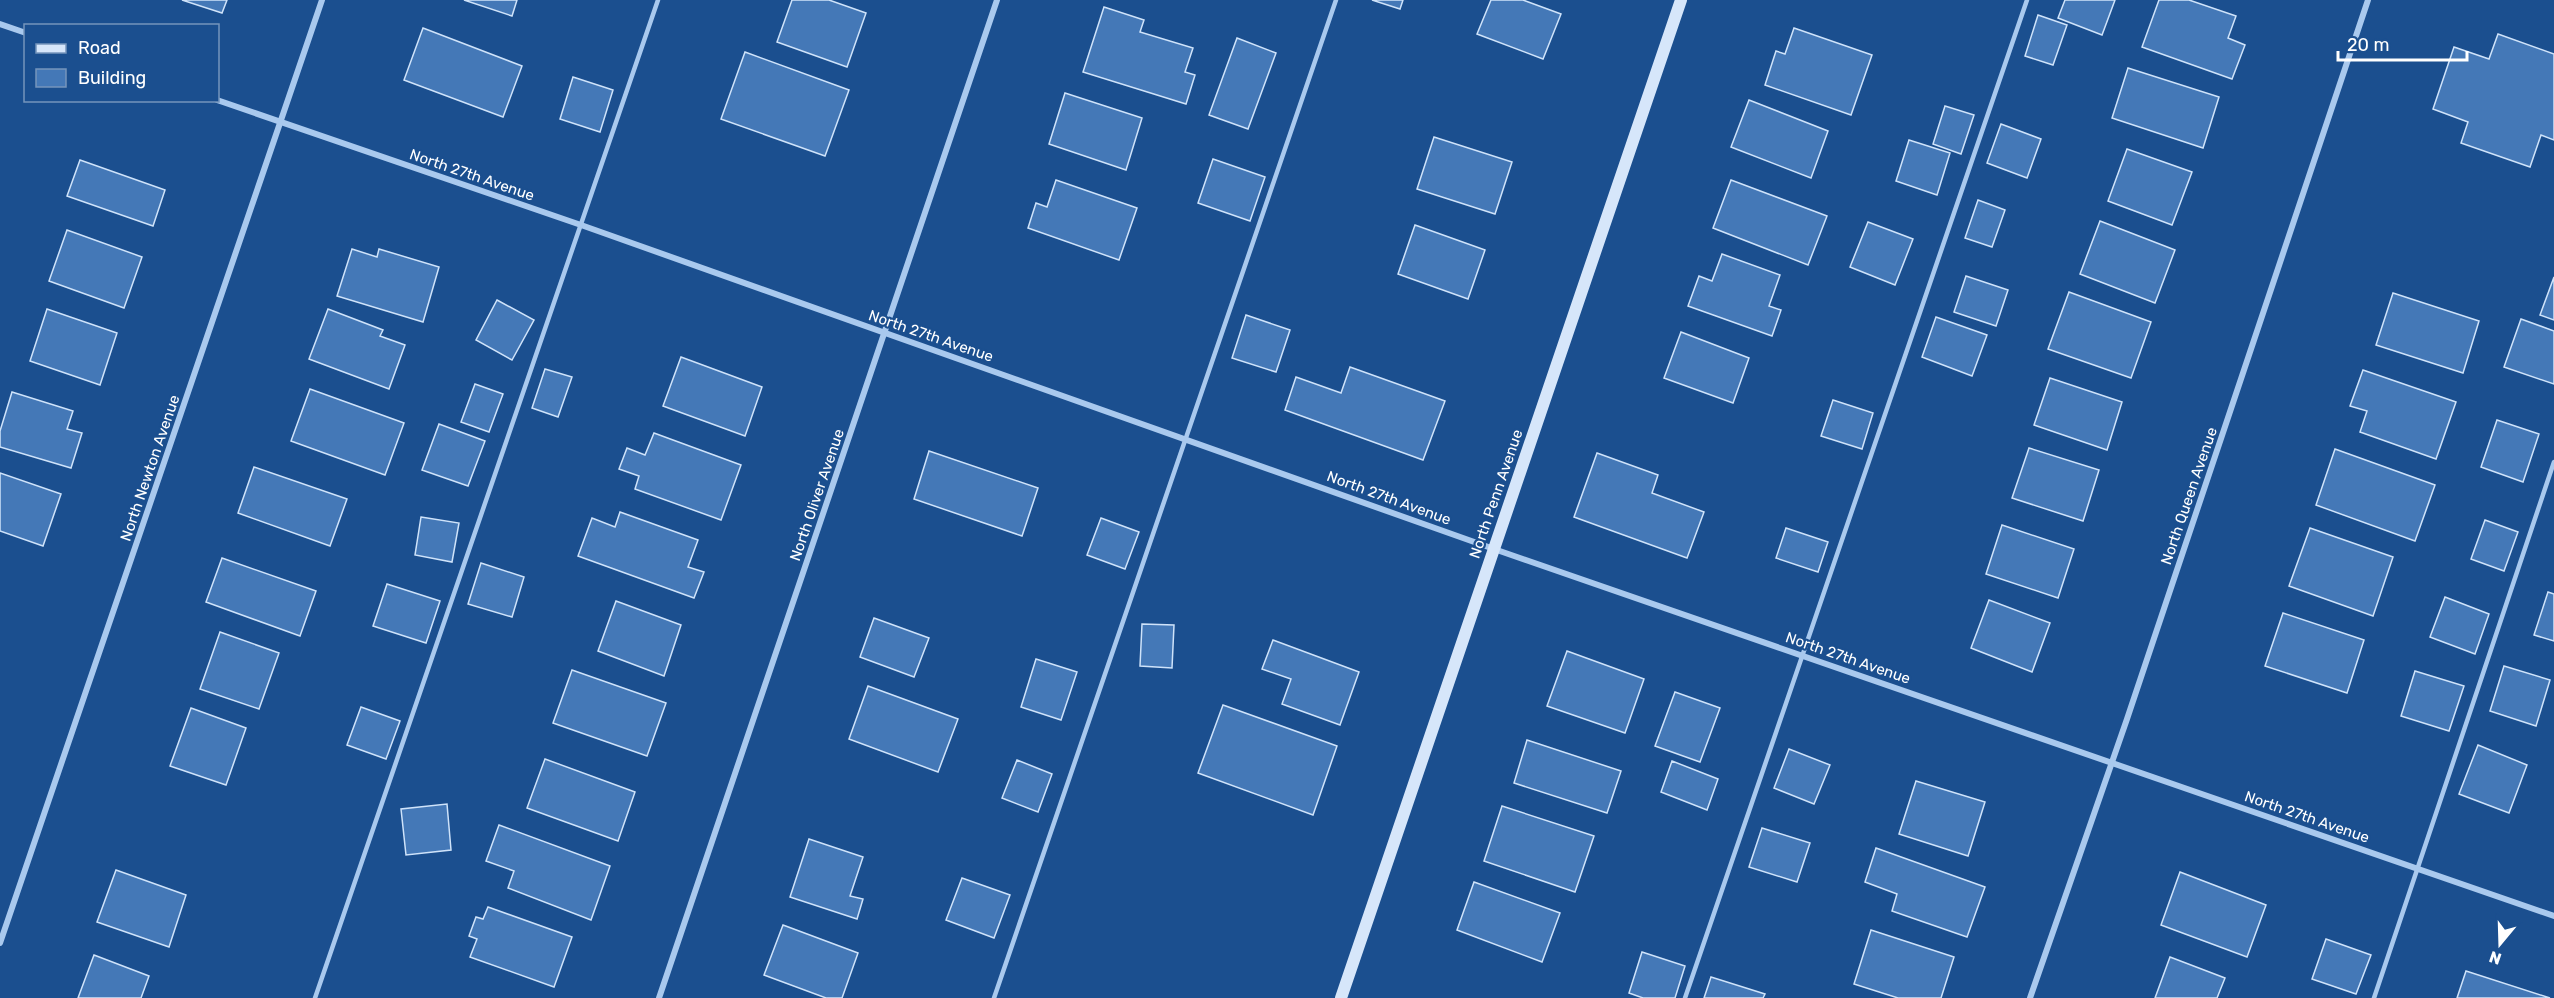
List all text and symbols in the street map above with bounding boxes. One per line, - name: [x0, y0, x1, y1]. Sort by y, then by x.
- legend: [24, 24, 219, 102]
- scale bar: [2338, 24, 2467, 62]
- text: 20 m: [2347, 34, 2389, 56]
- text: Road: [78, 37, 121, 59]
- text: Building: [78, 67, 146, 89]
- street label: North 27th Avenue: [407, 145, 537, 205]
- street label: North 27th Avenue: [866, 306, 996, 366]
- street label: North Newton Avenue: [117, 393, 183, 543]
- street label: North Queen Avenue: [2157, 425, 2221, 567]
- street label: North Oliver Avenue: [786, 427, 848, 563]
- street label: North Penn Avenue: [1465, 427, 1527, 561]
- street label: North 27th Avenue: [1324, 467, 1454, 529]
- street label: North 27th Avenue: [1783, 628, 1913, 688]
- street label: North 27th Avenue: [2242, 787, 2372, 847]
- north arrow: [2470, 914, 2530, 974]
- text: N: [2487, 947, 2504, 969]

